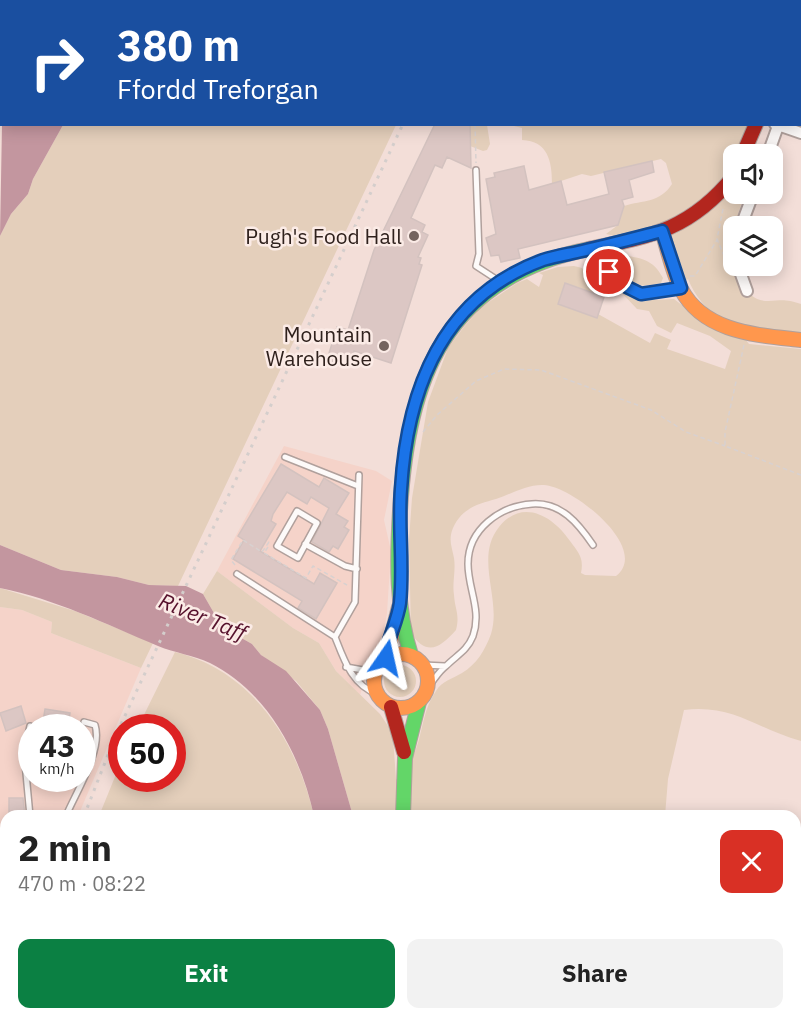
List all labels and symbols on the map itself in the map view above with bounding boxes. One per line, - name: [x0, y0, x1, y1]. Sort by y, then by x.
- place label: Pugh's Food Hall: [245, 222, 402, 250]
- marker: Pugh's Food Hall: [407, 229, 421, 243]
- pin: [583, 246, 634, 297]
- place label: Mountain Warehouse: [266, 320, 372, 372]
- marker: Mountain Warehouse: [377, 339, 391, 353]
- water label: River Taff: [155, 585, 253, 647]
- position arrow: [354, 626, 418, 690]
- speed limit sign: 50: [108, 714, 186, 792]

